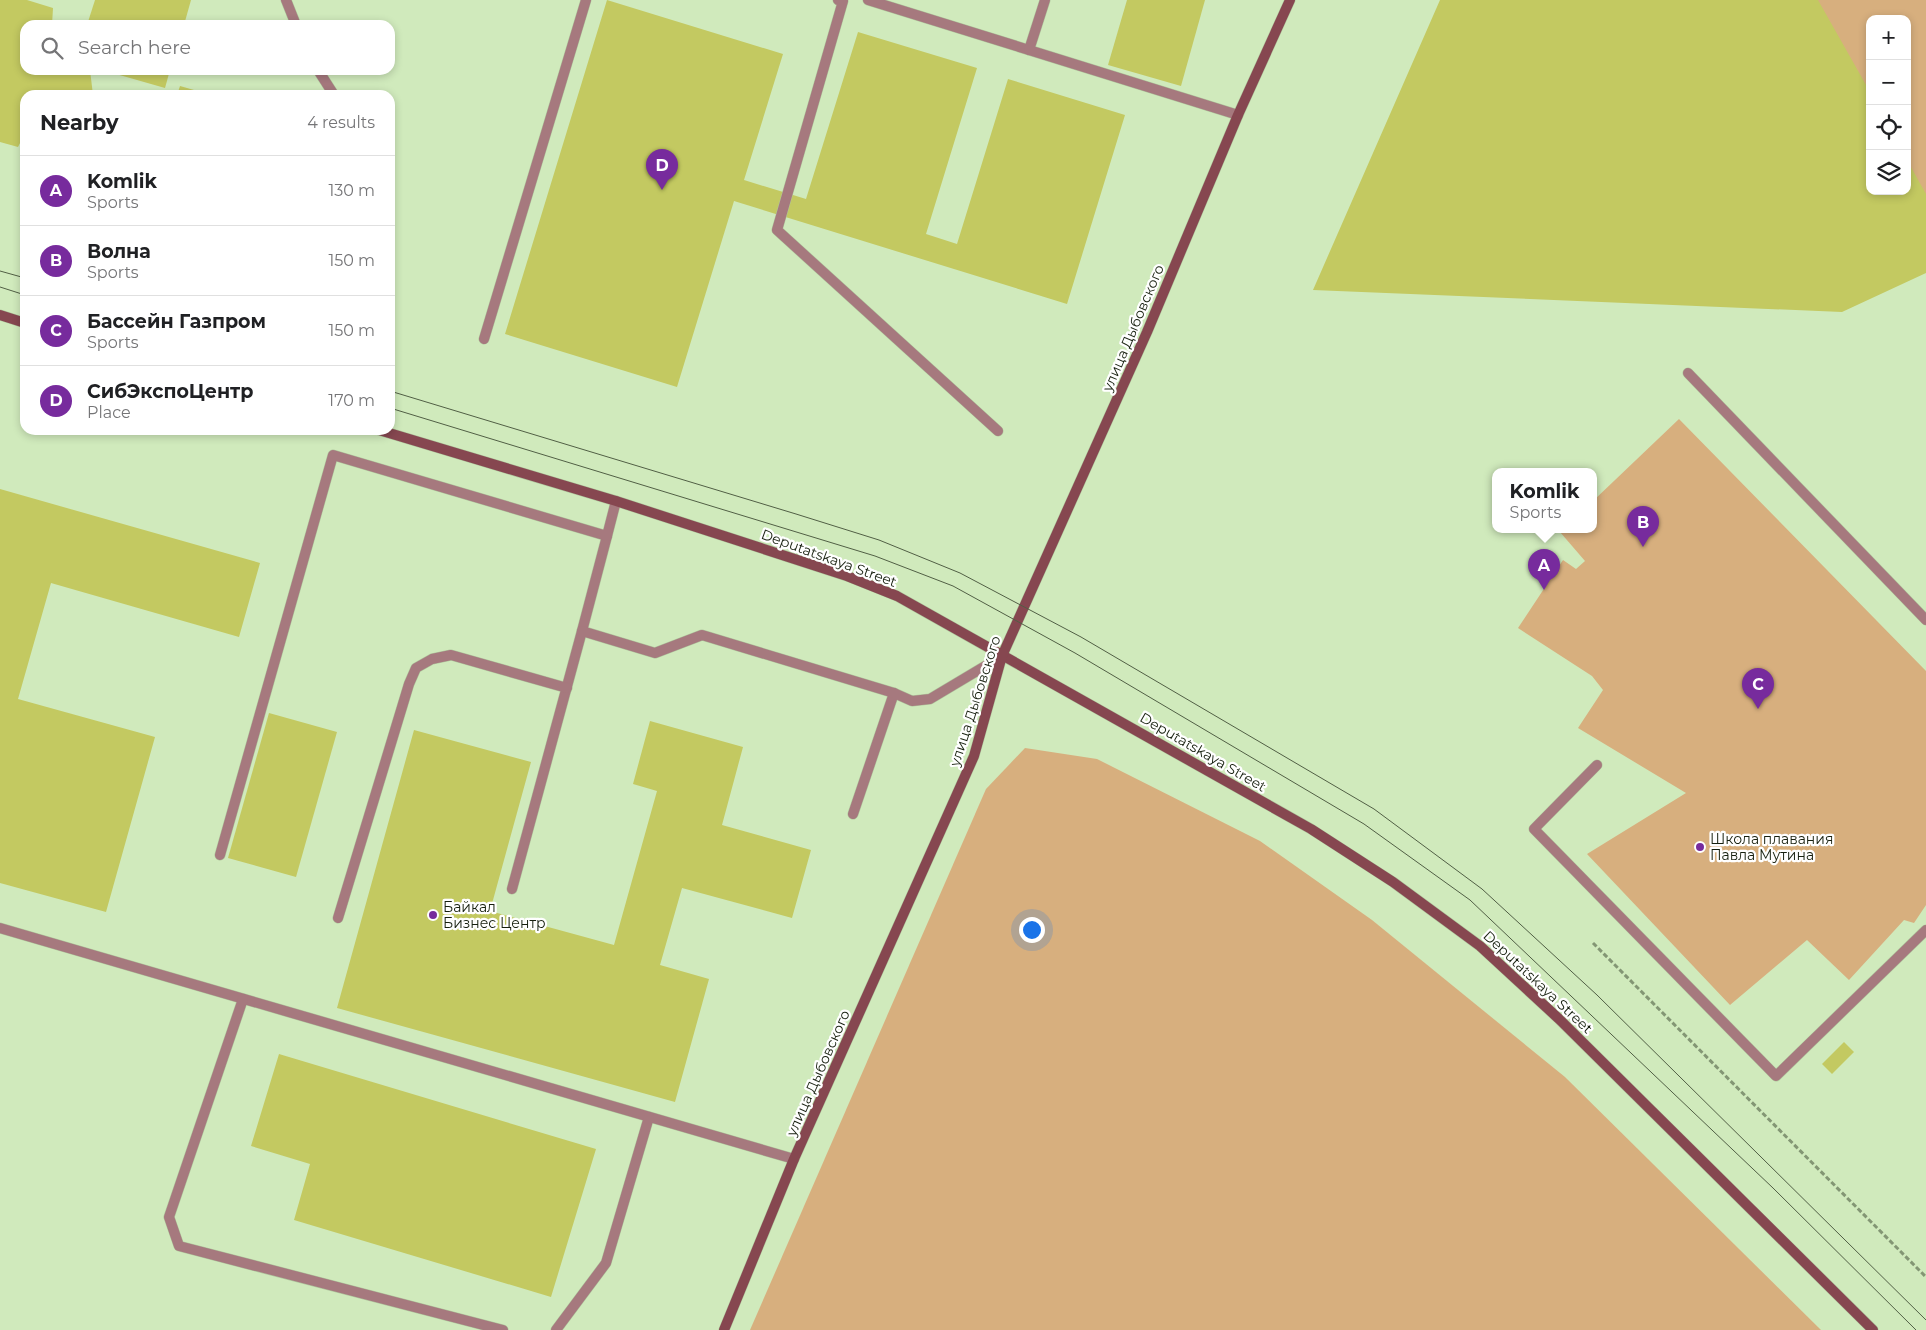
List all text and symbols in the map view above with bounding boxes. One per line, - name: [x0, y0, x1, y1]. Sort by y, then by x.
- map controls: [1866, 15, 1911, 195]
- button: +: [1866, 15, 1911, 60]
- search box: [20, 20, 395, 75]
- icon: search: [38, 34, 66, 62]
- text: Search here: [78, 36, 191, 59]
- button: −: [1866, 60, 1911, 105]
- button: locate: [1866, 105, 1911, 150]
- text: Nearby: [40, 110, 119, 135]
- text: 4 results: [307, 113, 375, 132]
- pin: D: [646, 149, 678, 190]
- button: layers: [1866, 150, 1911, 195]
- text: Komlik: [87, 170, 157, 193]
- text: A: [50, 181, 62, 200]
- text: 130 m: [328, 181, 375, 200]
- text: Sports: [87, 193, 139, 212]
- text: Волна: [87, 240, 151, 263]
- text: B: [50, 251, 62, 270]
- text: 150 m: [328, 251, 375, 270]
- street label: улица Дыбовского: [1098, 262, 1168, 395]
- text: Sports: [87, 263, 139, 282]
- text: Бассейн Газпром: [87, 310, 266, 333]
- text: C: [50, 321, 62, 340]
- text: 150 m: [328, 321, 375, 340]
- text: Sports: [87, 333, 139, 352]
- text: СибЭкспоЦентр: [87, 380, 253, 403]
- text: D: [49, 391, 63, 410]
- text: 170 m: [328, 391, 375, 410]
- text: Place: [87, 403, 131, 422]
- popup: [1492, 468, 1597, 533]
- text: Komlik: [1510, 480, 1579, 503]
- text: Sports: [1510, 503, 1561, 522]
- pin: B: [1627, 506, 1659, 547]
- street label: Deputatskaya Street: [759, 525, 900, 591]
- pin: A: [1528, 549, 1560, 590]
- street label: улица Дыбовского: [945, 633, 1005, 769]
- pin: C: [1742, 668, 1774, 709]
- street label: Deputatskaya Street: [1137, 708, 1270, 796]
- place label: Школа плавания Павла Мутина: [1710, 830, 1833, 864]
- marker: Школа плавания Павла Мутина: [1694, 841, 1706, 853]
- place label: Байкал Бизнес Центр: [443, 898, 546, 932]
- marker: Байкал Бизнес Центр: [427, 909, 439, 921]
- your location: [1019, 917, 1045, 943]
- street label: Deputatskaya Street: [1480, 927, 1597, 1038]
- street label: улица Дыбовского: [782, 1007, 854, 1140]

